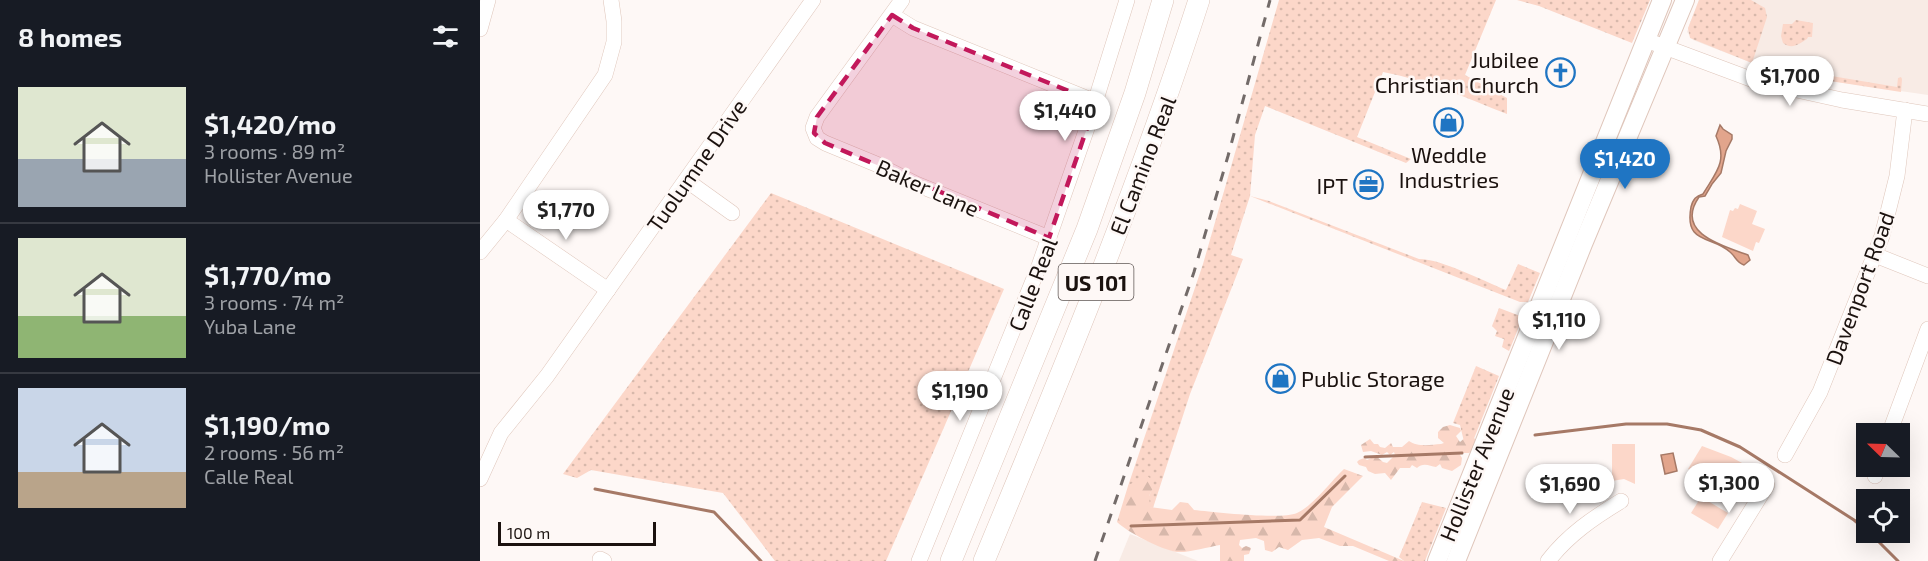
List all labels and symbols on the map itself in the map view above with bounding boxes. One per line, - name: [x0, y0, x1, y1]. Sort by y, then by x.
- place label: Jubilee Christian Church: [1375, 46, 1539, 97]
- church icon: Jubilee Christian Church: [1544, 56, 1576, 88]
- pin: $1,700: [1741, 56, 1839, 107]
- pin: $1,440: [1016, 91, 1114, 142]
- street label: El Camino Real: [1104, 91, 1181, 238]
- street label: Tuolumne Drive: [641, 94, 751, 236]
- shop icon: Weddle Industries: [1433, 106, 1465, 138]
- pin: $1,420: [1576, 139, 1674, 190]
- place label: Weddle Industries: [1399, 141, 1499, 192]
- street label: Baker Lane: [873, 153, 983, 221]
- office icon: IPT: [1353, 169, 1385, 201]
- place label: IPT: [1316, 172, 1348, 198]
- pin: $1,770: [517, 190, 615, 241]
- street label: Davenport Road: [1819, 208, 1899, 368]
- street label: Calle Real: [1002, 233, 1062, 335]
- road number: US 101: [1058, 264, 1134, 300]
- pin: $1,110: [1510, 300, 1608, 351]
- shop icon: Public Storage: [1264, 362, 1296, 394]
- place label: Public Storage: [1301, 365, 1445, 391]
- pin: $1,190: [911, 371, 1009, 422]
- street label: Hollister Avenue: [1433, 383, 1519, 545]
- north arrow: [1856, 423, 1910, 477]
- pin: $1,300: [1680, 463, 1778, 514]
- pin: $1,690: [1521, 464, 1619, 515]
- scale bar: [498, 519, 656, 546]

